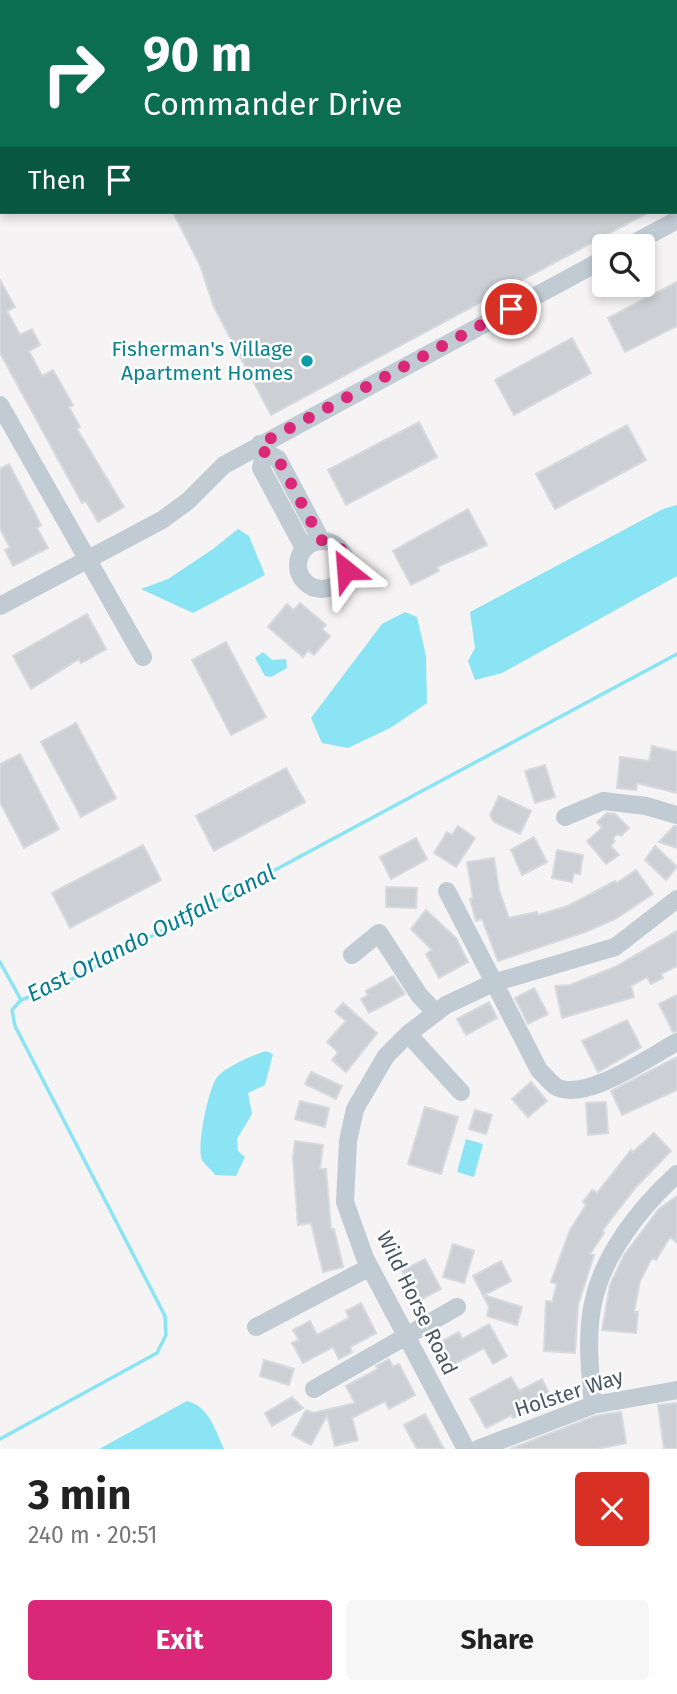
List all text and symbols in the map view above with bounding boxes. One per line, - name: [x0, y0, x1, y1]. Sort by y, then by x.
- text: 90 m: [143, 25, 252, 84]
- icon: right: [28, 28, 119, 119]
- text: Commander Drive: [143, 85, 402, 123]
- icon: arrive: [100, 161, 138, 199]
- text: Then: [28, 165, 86, 196]
- map controls: [592, 234, 655, 297]
- button: search: [592, 234, 655, 297]
- pin: [481, 279, 541, 339]
- icon: arrive: [492, 290, 530, 328]
- place label: Fisherman's Village Apartment Homes: [112, 336, 293, 386]
- marker: Fisherman's Village Apartment Homes: [299, 353, 315, 369]
- position arrow: [309, 533, 383, 607]
- water label: East Orlando Outfall Canal: [22, 858, 280, 1008]
- street label: Wild Horse Road: [371, 1227, 463, 1379]
- street label: Holster Way: [511, 1363, 627, 1423]
- text: 3 min: [28, 1470, 131, 1520]
- button: close: [575, 1472, 649, 1546]
- text: 240 m · 20:51: [28, 1521, 158, 1549]
- button: Exit: [28, 1600, 332, 1680]
- button: Share: [346, 1600, 649, 1680]

